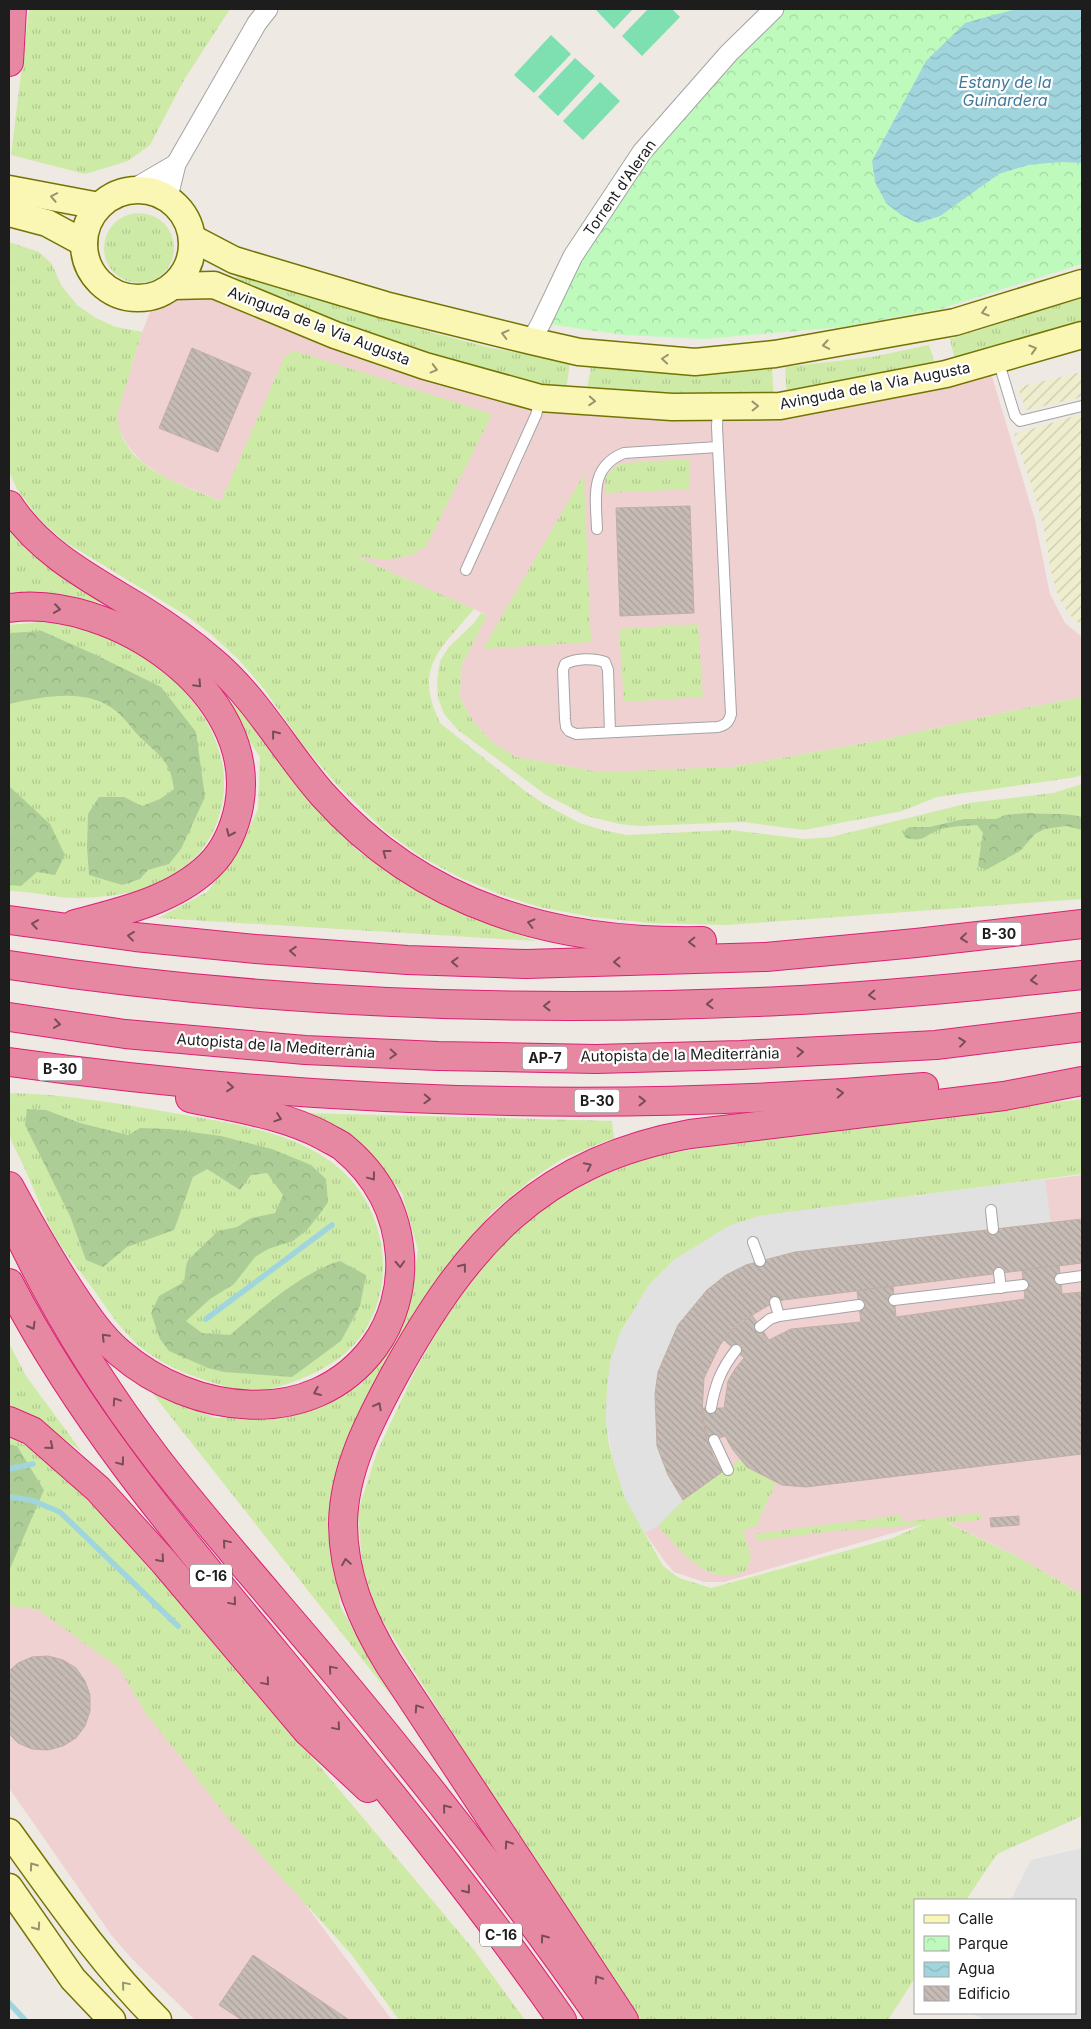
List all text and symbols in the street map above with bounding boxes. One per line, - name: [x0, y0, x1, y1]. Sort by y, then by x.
- water label: Estany de la Guinardera: [959, 72, 1052, 110]
- street label: Torrent d'Aleran: [579, 136, 660, 240]
- one-way arrow: [49, 193, 58, 203]
- street label: Avinguda de la Via Augusta: [225, 282, 413, 369]
- one-way arrow: [982, 307, 990, 317]
- one-way arrow: [501, 330, 509, 340]
- one-way arrow: [822, 339, 831, 349]
- one-way arrow: [1028, 345, 1037, 355]
- one-way arrow: [661, 354, 669, 365]
- street label: Avinguda de la Via Augusta: [778, 358, 972, 413]
- one-way arrow: [429, 363, 437, 373]
- one-way arrow: [589, 396, 597, 407]
- one-way arrow: [751, 401, 759, 411]
- one-way arrow: [53, 603, 62, 613]
- one-way arrow: [192, 679, 201, 688]
- one-way arrow: [273, 731, 281, 740]
- one-way arrow: [226, 828, 237, 837]
- one-way arrow: [382, 850, 391, 859]
- one-way arrow: [528, 918, 536, 928]
- one-way arrow: [31, 919, 39, 930]
- road number: B-30: [976, 922, 1022, 946]
- one-way arrow: [127, 931, 135, 942]
- one-way arrow: [960, 932, 968, 943]
- one-way arrow: [688, 936, 696, 947]
- one-way arrow: [288, 946, 296, 957]
- one-way arrow: [451, 957, 458, 967]
- one-way arrow: [613, 957, 620, 967]
- one-way arrow: [1029, 974, 1037, 985]
- one-way arrow: [868, 989, 876, 1000]
- one-way arrow: [705, 998, 713, 1009]
- one-way arrow: [543, 1001, 551, 1011]
- one-way arrow: [53, 1018, 61, 1029]
- street label: Autopista de la Mediterrània: [176, 1029, 376, 1062]
- one-way arrow: [959, 1037, 967, 1048]
- street label: Autopista de la Mediterrània: [580, 1043, 780, 1066]
- road number: AP-7: [522, 1046, 568, 1070]
- one-way arrow: [797, 1046, 805, 1057]
- one-way arrow: [390, 1049, 397, 1059]
- road number: B-30: [38, 1058, 82, 1080]
- one-way arrow: [227, 1081, 235, 1092]
- one-way arrow: [836, 1088, 844, 1099]
- road number: B-30: [574, 1090, 620, 1112]
- one-way arrow: [424, 1093, 432, 1104]
- one-way arrow: [639, 1096, 647, 1106]
- one-way arrow: [273, 1112, 282, 1122]
- one-way arrow: [583, 1162, 592, 1172]
- one-way arrow: [366, 1171, 375, 1181]
- one-way arrow: [395, 1260, 406, 1268]
- one-way arrow: [457, 1264, 466, 1273]
- one-way arrow: [26, 1320, 36, 1329]
- one-way arrow: [102, 1334, 111, 1343]
- one-way arrow: [313, 1386, 322, 1397]
- one-way arrow: [113, 1397, 122, 1407]
- one-way arrow: [372, 1402, 382, 1411]
- one-way arrow: [44, 1441, 53, 1449]
- one-way arrow: [116, 1456, 124, 1465]
- one-way arrow: [223, 1540, 232, 1549]
- one-way arrow: [155, 1553, 164, 1562]
- one-way arrow: [342, 1558, 352, 1566]
- road number: C-16: [190, 1564, 232, 1588]
- one-way arrow: [228, 1597, 237, 1606]
- one-way arrow: [329, 1665, 338, 1674]
- one-way arrow: [261, 1677, 270, 1686]
- one-way arrow: [415, 1705, 424, 1714]
- one-way arrow: [332, 1722, 341, 1731]
- one-way arrow: [443, 1805, 451, 1814]
- one-way arrow: [505, 1840, 514, 1850]
- one-way arrow: [30, 1862, 39, 1872]
- one-way arrow: [461, 1885, 470, 1894]
- legend: [914, 1899, 1076, 2014]
- text: Calle: [958, 1909, 993, 1928]
- one-way arrow: [31, 1921, 40, 1931]
- road number: C-16: [480, 1924, 522, 1946]
- one-way arrow: [541, 1934, 550, 1944]
- text: Parque: [958, 1934, 1008, 1953]
- text: Agua: [958, 1959, 995, 1978]
- one-way arrow: [594, 1976, 604, 1985]
- one-way arrow: [122, 1982, 130, 1991]
- text: Edificio: [958, 1984, 1010, 2003]

